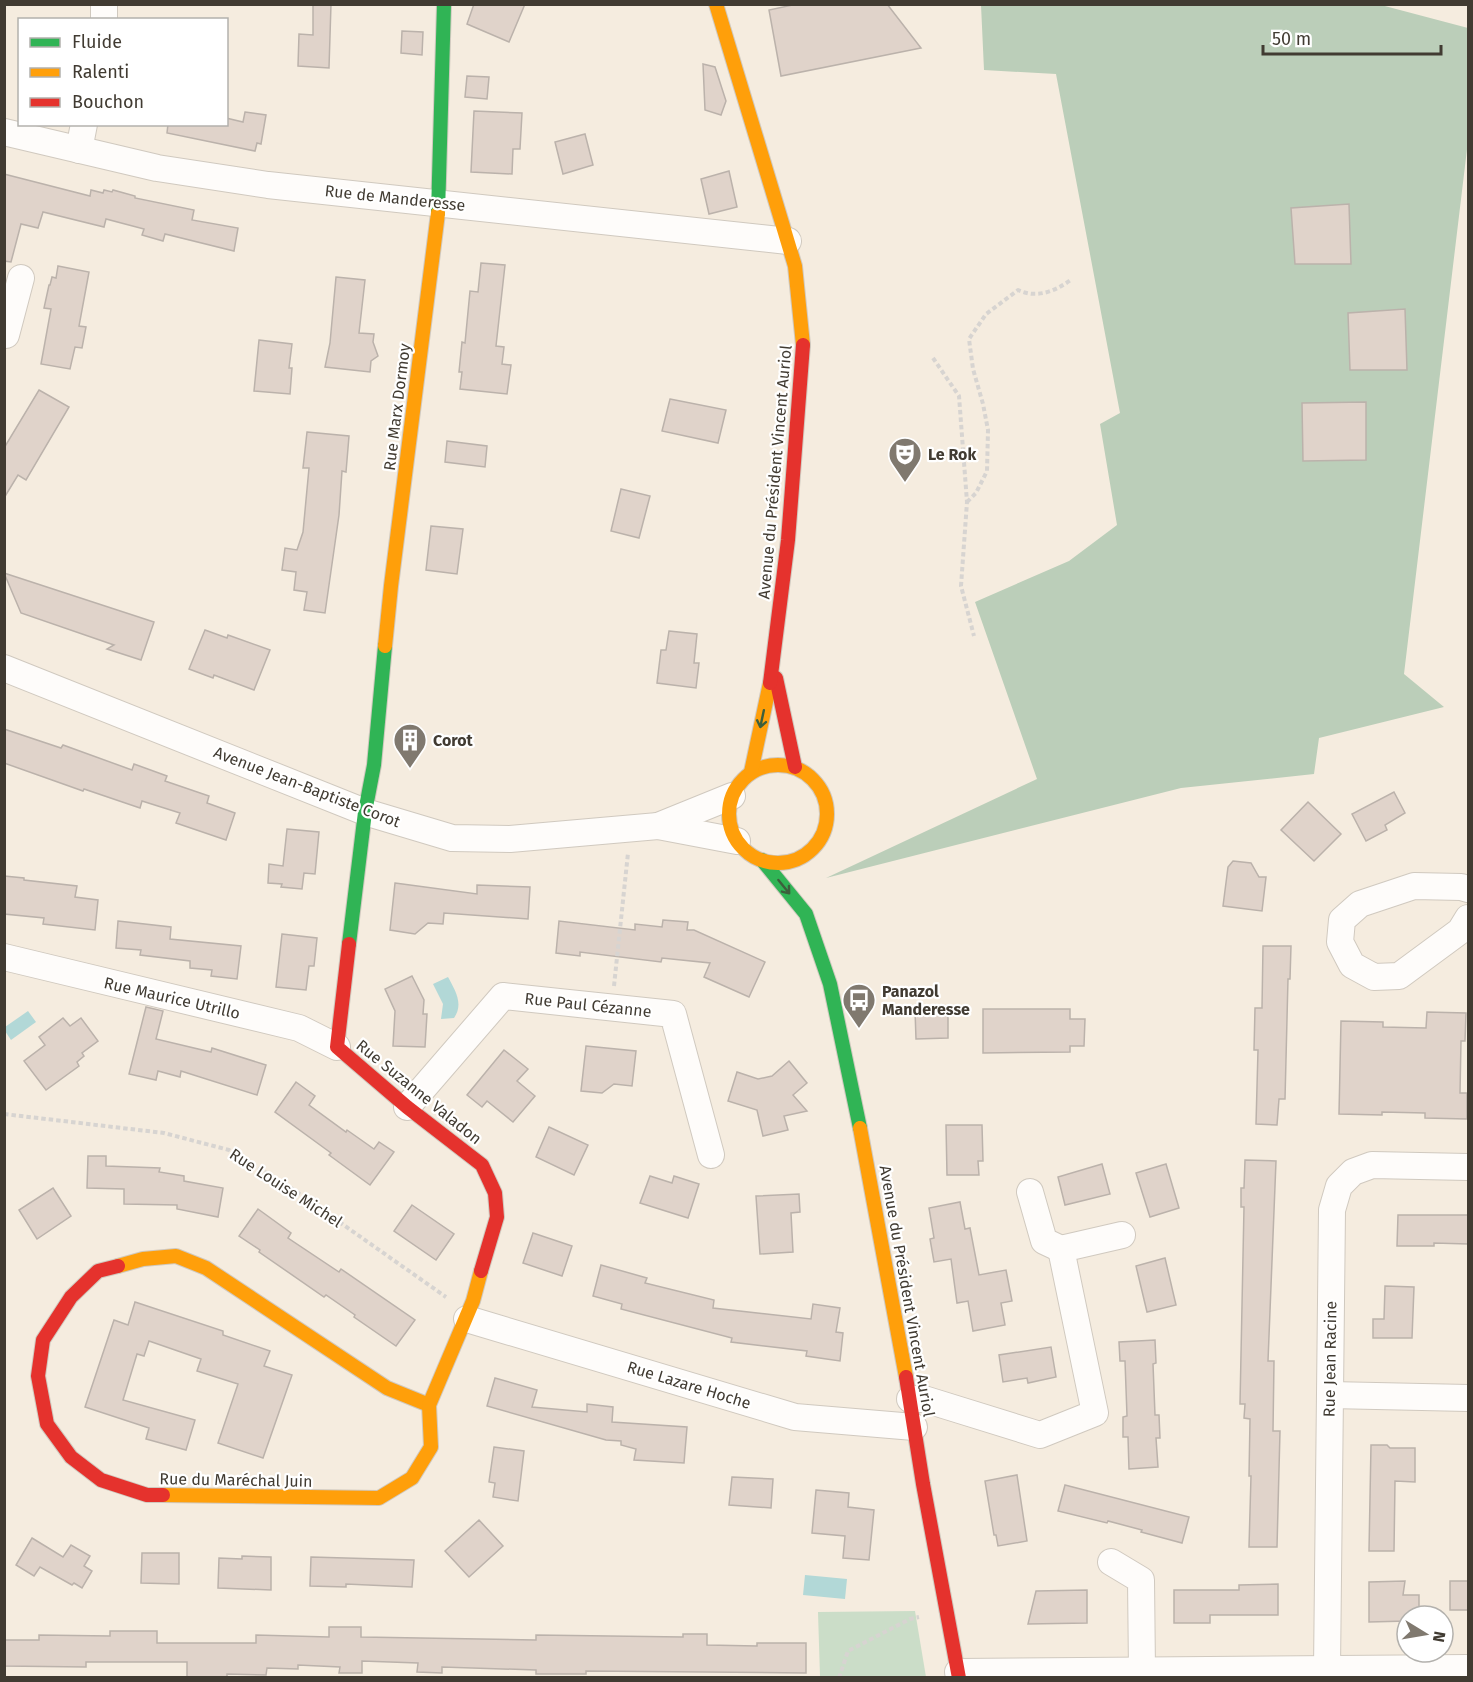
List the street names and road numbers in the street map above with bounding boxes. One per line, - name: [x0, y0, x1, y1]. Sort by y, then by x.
- street label: Rue de Manderesse: [324, 181, 466, 215]
- street label: Rue Marx Dormoy: [380, 342, 414, 472]
- street label: Avenue du Président Vincent Auriol: [754, 344, 796, 600]
- street label: Avenue Jean-Baptiste Corot: [211, 743, 403, 831]
- street label: Rue Maurice Utrillo: [102, 973, 242, 1023]
- street label: Rue Paul Cézanne: [524, 989, 652, 1021]
- street label: Rue Suzanne Valadon: [353, 1036, 485, 1148]
- street label: Rue Louise Michel: [226, 1144, 346, 1232]
- street label: Avenue du Président Vincent Auriol: [876, 1164, 939, 1418]
- street label: Rue Jean Racine: [1319, 1301, 1341, 1417]
- street label: Rue Lazare Hoche: [625, 1357, 753, 1413]
- street label: Rue du Maréchal Juin: [159, 1469, 313, 1491]

